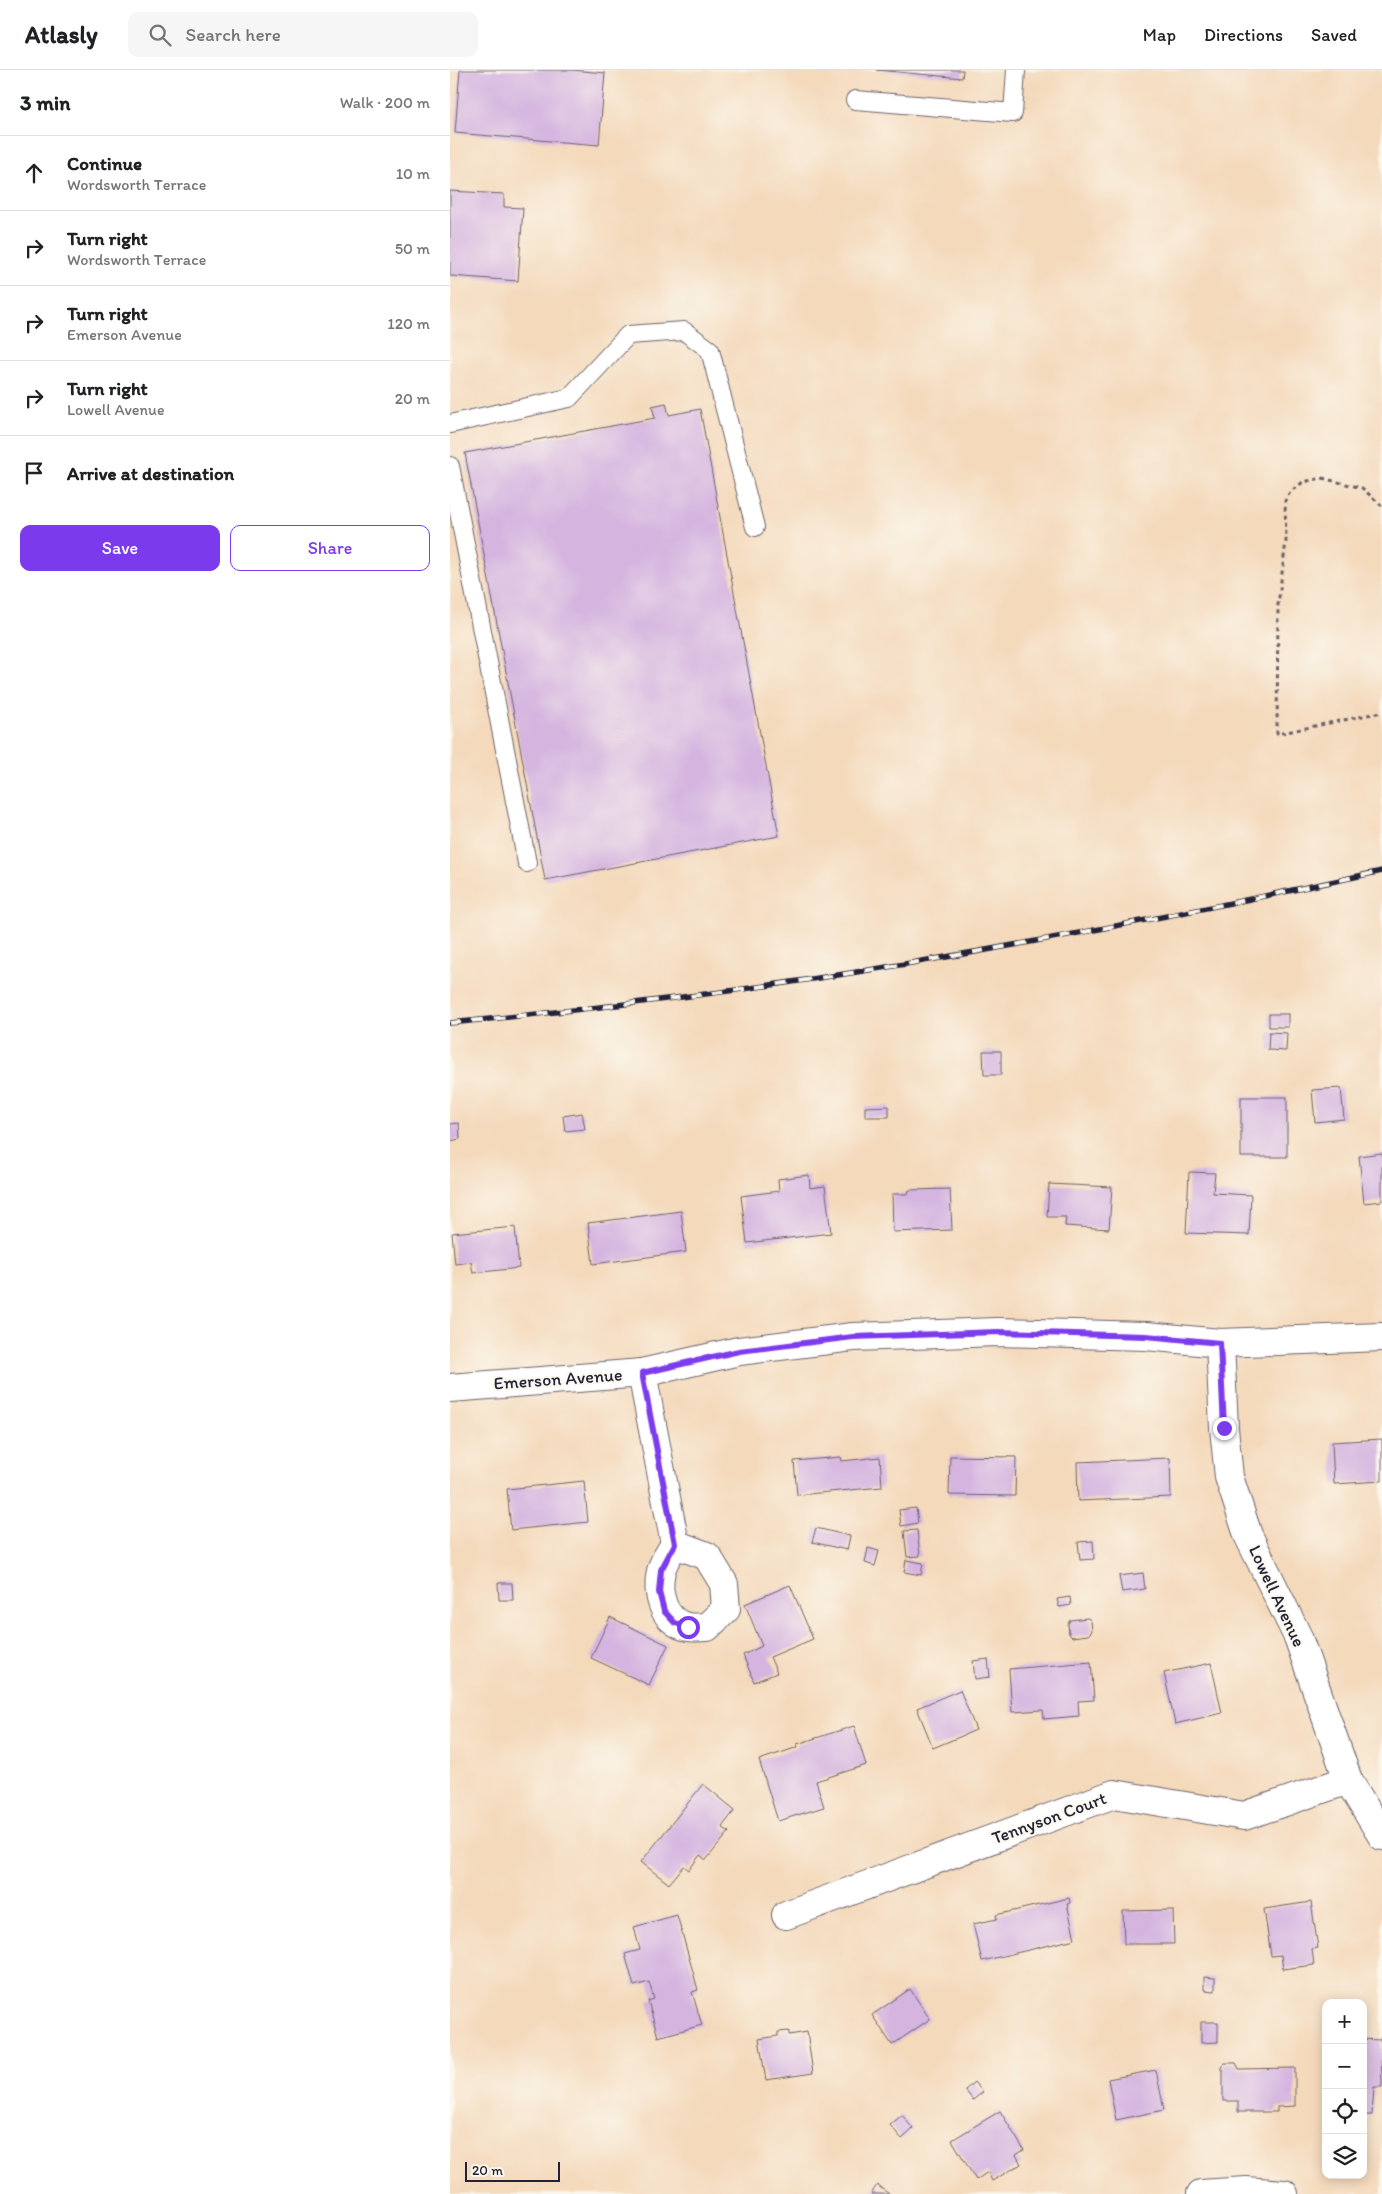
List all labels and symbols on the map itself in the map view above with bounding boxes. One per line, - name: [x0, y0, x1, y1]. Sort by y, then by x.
- street label: Emerson Avenue: [493, 1364, 623, 1394]
- route end: [1213, 1417, 1236, 1440]
- street label: Lowell Avenue: [1244, 1542, 1310, 1650]
- route start: [677, 1616, 700, 1639]
- street label: Tennyson Court: [989, 1787, 1110, 1849]
- scale bar: [465, 2159, 560, 2182]

